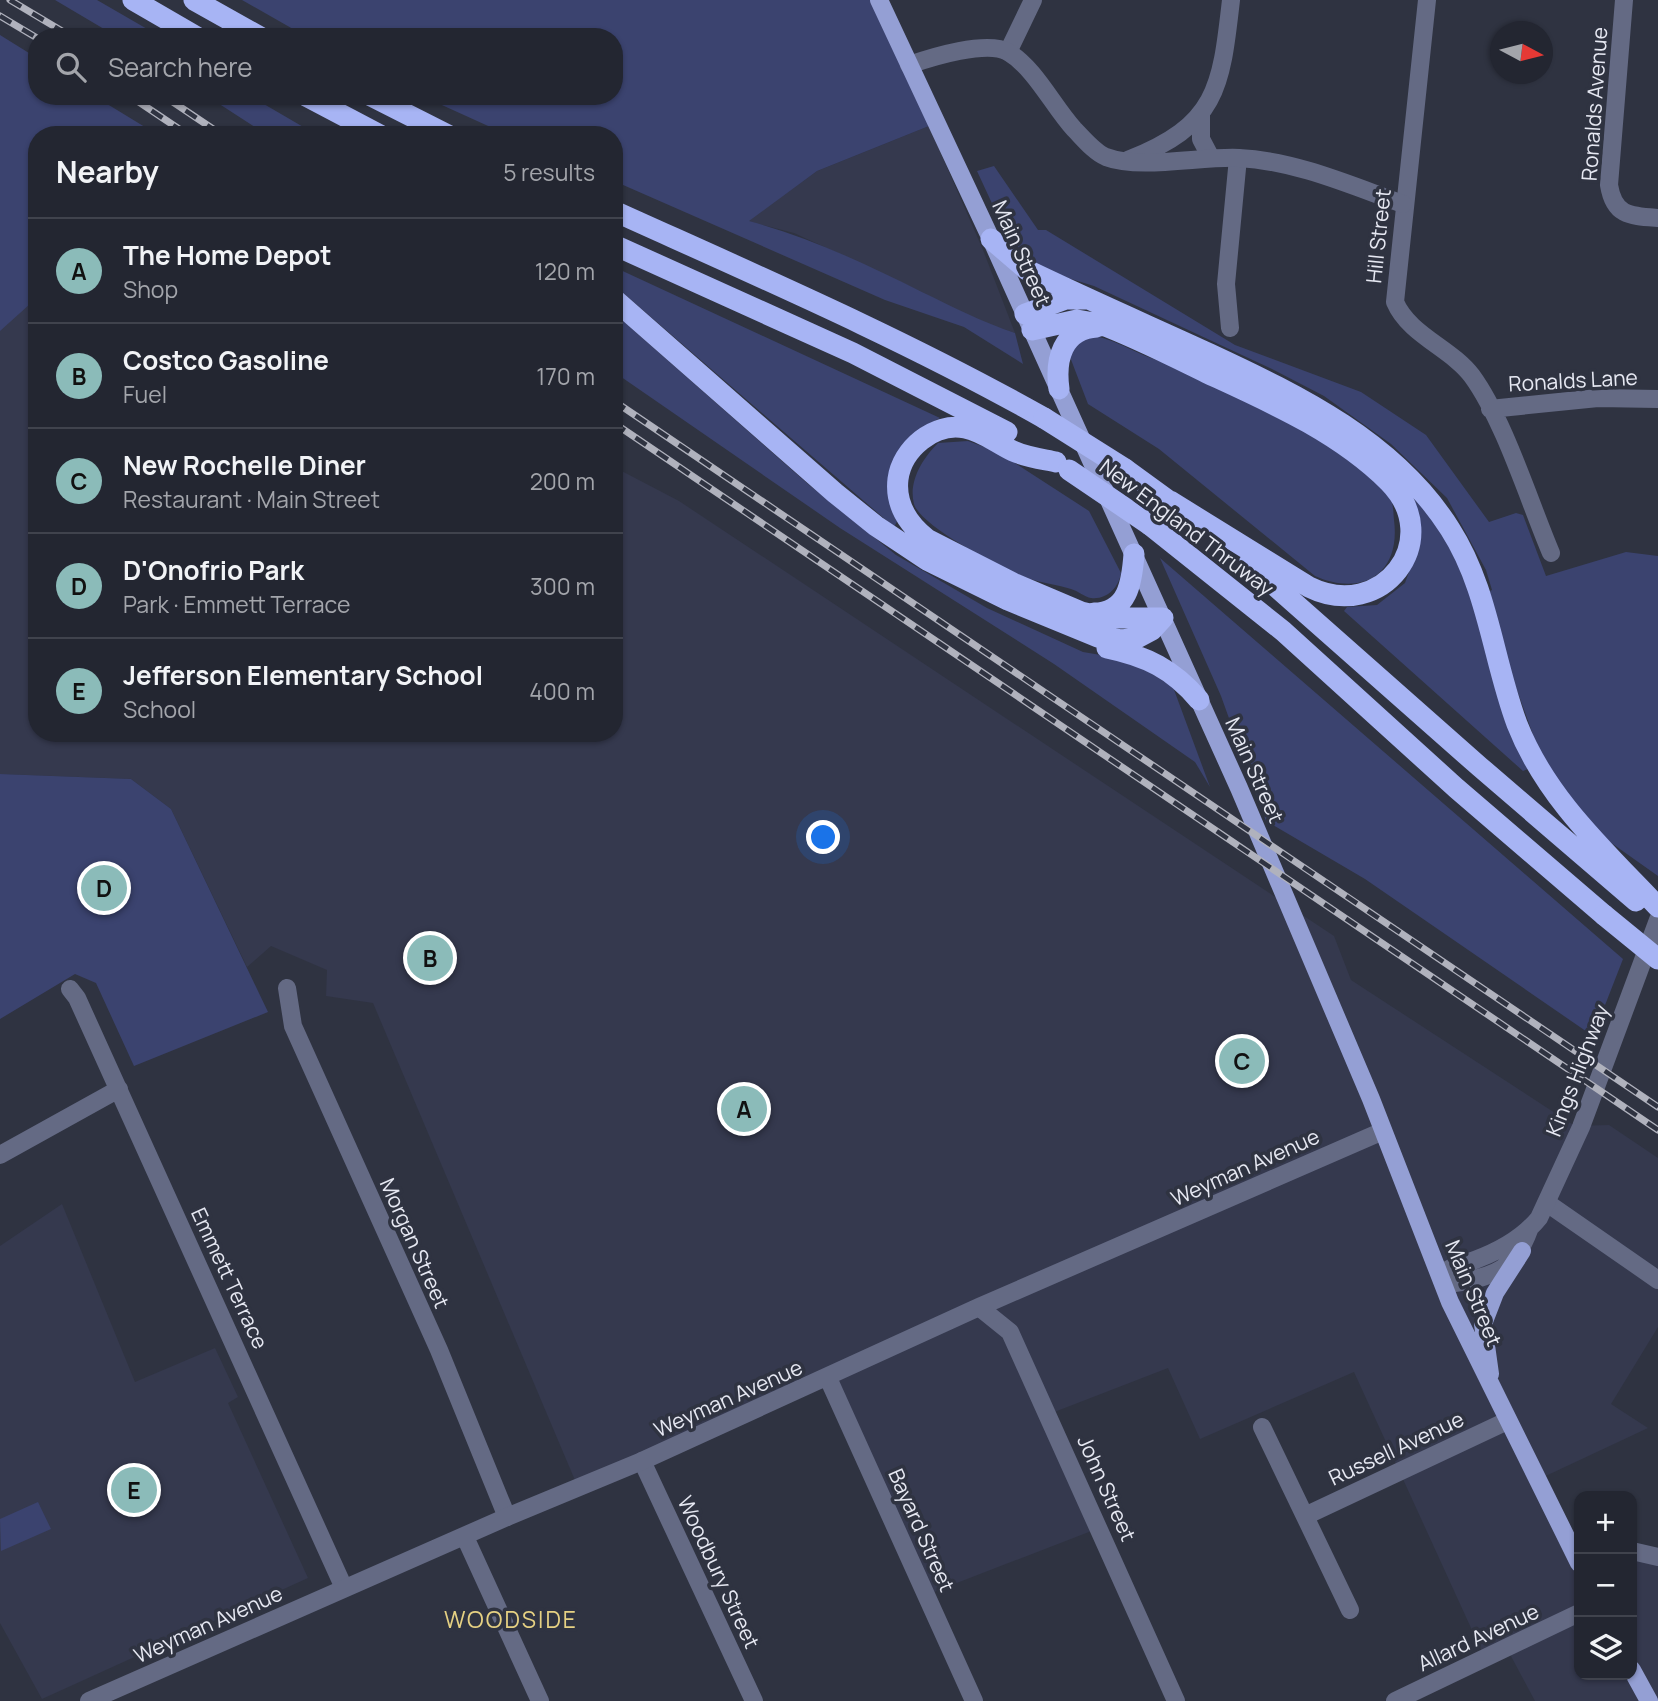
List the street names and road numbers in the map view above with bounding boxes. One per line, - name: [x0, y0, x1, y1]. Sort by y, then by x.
- street label: Ronalds Avenue: [1575, 26, 1613, 182]
- street label: Hill Street: [1359, 187, 1397, 285]
- street label: Main Street: [986, 196, 1058, 310]
- street label: Ronalds Lane: [1508, 363, 1638, 397]
- street label: New England Thruway: [1094, 452, 1280, 602]
- street label: Main Street: [1219, 713, 1291, 827]
- street label: Kings Highway: [1539, 1000, 1615, 1140]
- street label: Weyman Avenue: [1166, 1122, 1324, 1212]
- street label: Morgan Street: [374, 1174, 456, 1312]
- street label: Emmett Terrace: [185, 1203, 275, 1353]
- street label: Main Street: [1439, 1236, 1509, 1350]
- street label: Weyman Avenue: [649, 1353, 807, 1443]
- street label: Russell Avenue: [1324, 1404, 1468, 1492]
- street label: John Street: [1071, 1431, 1143, 1545]
- street label: Bayard Street: [882, 1464, 962, 1596]
- street label: Woodbury Street: [671, 1491, 767, 1653]
- street label: Weyman Avenue: [129, 1579, 287, 1669]
- street label: Allard Avenue: [1413, 1597, 1543, 1677]

